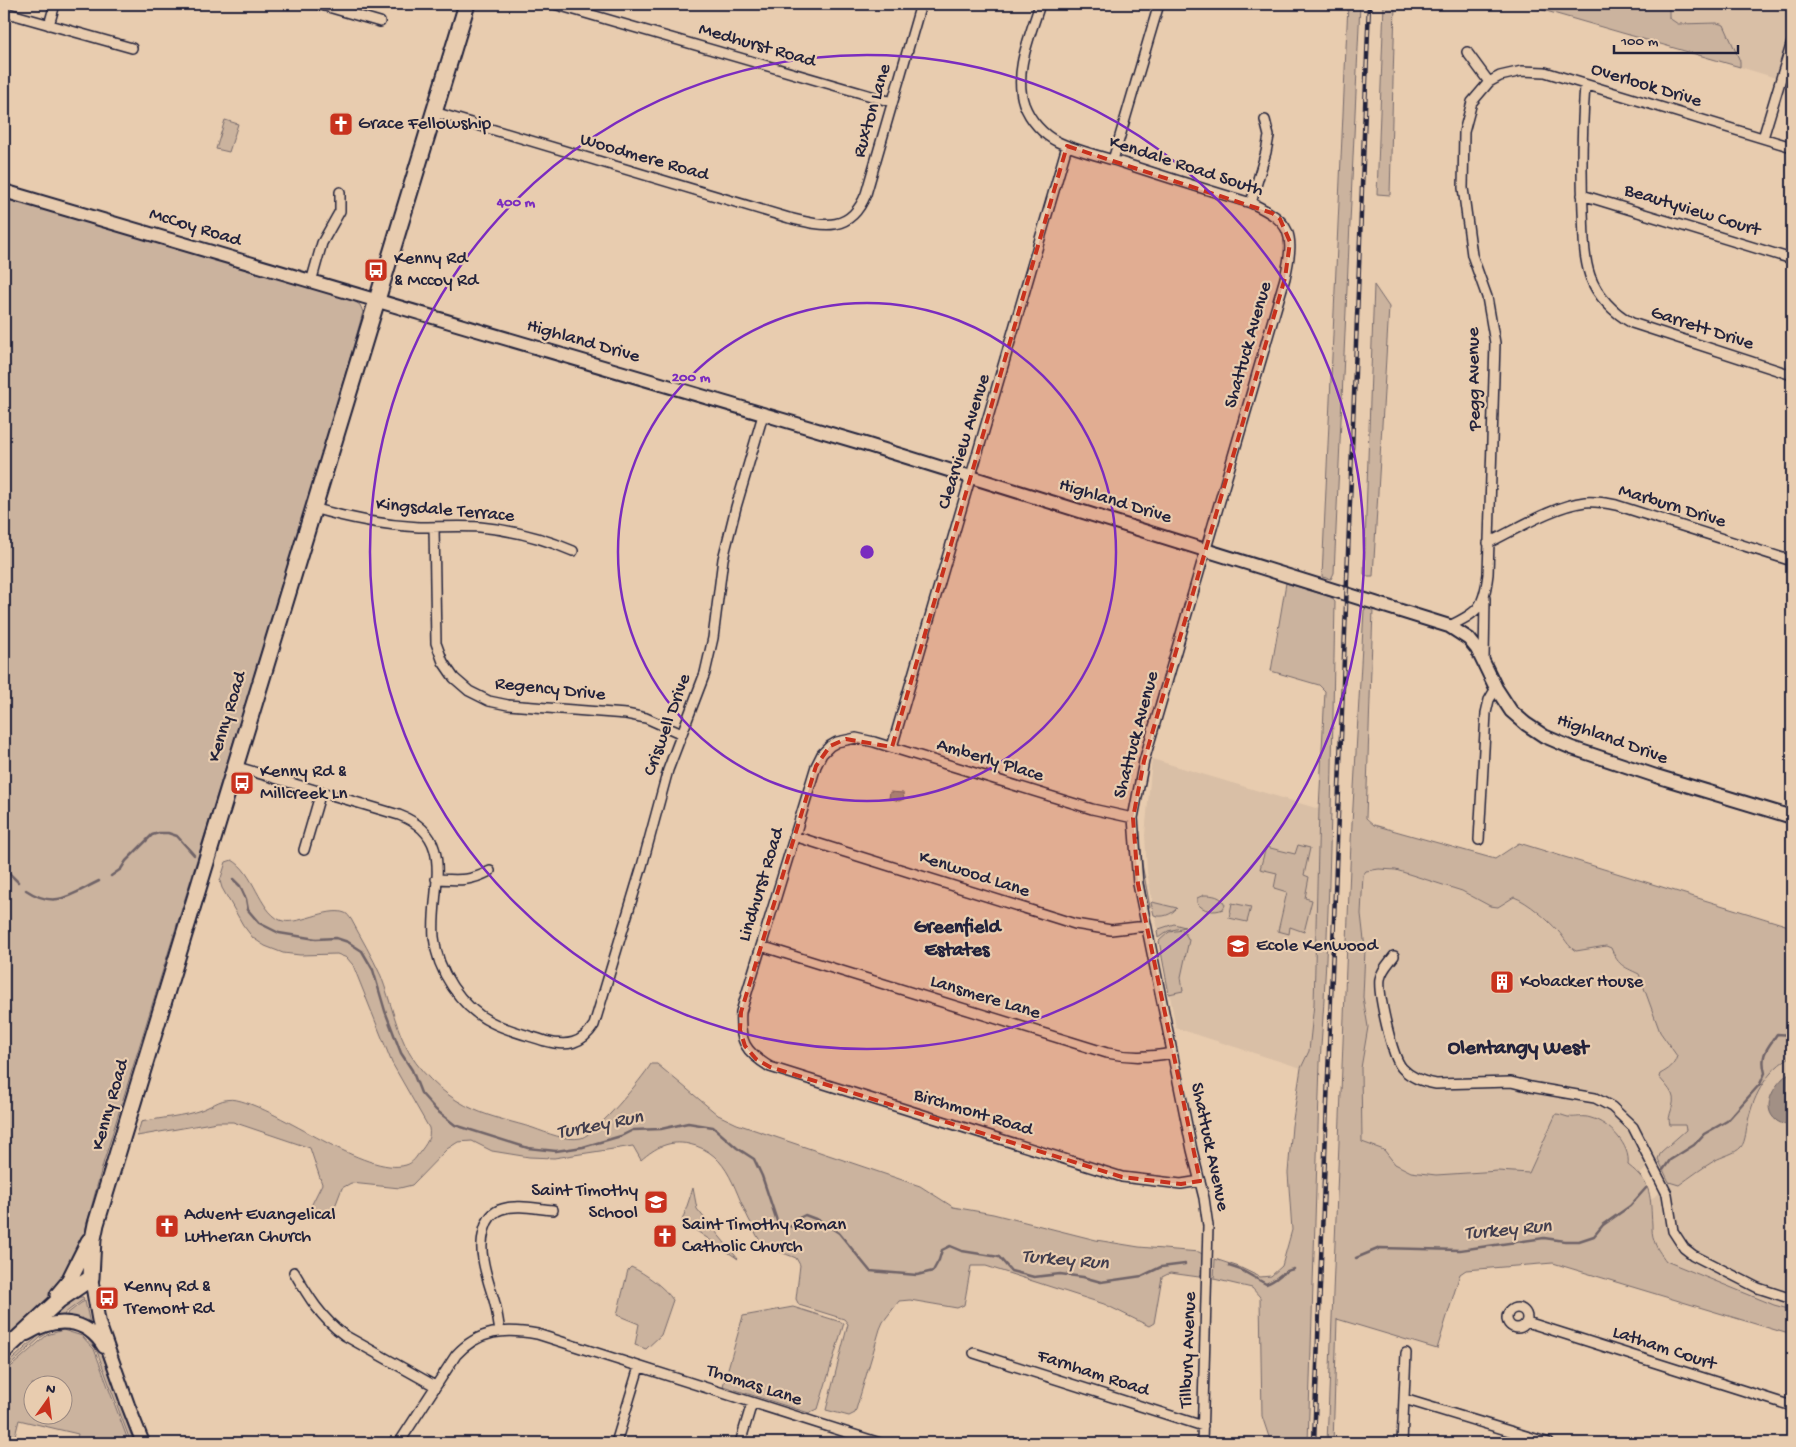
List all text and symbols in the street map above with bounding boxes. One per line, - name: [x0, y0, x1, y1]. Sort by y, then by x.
- street label: Medhurst Road: [696, 18, 820, 74]
- scale bar: [1614, 22, 1737, 54]
- text: 100 m: [1620, 33, 1659, 51]
- street label: Overlook Drive: [1588, 58, 1704, 114]
- street label: Ruxton Lane: [849, 61, 897, 160]
- church icon: Grace Fellowship: [328, 111, 354, 137]
- place label: Grace Fellowship: [358, 113, 492, 136]
- street label: Woodmere Road: [577, 129, 713, 188]
- street label: Kendale Road South: [1106, 131, 1266, 203]
- street label: Beautyview Court: [1620, 179, 1765, 243]
- text: 400 m: [496, 194, 536, 212]
- street label: McCoy Road: [146, 203, 246, 253]
- place label: Kenny Rd & Mccoy Rd: [394, 248, 480, 293]
- bus stop icon: Kenny Rd & Mccoy Rd: [363, 257, 389, 283]
- street label: Shattuck Avenue: [1220, 279, 1278, 411]
- street label: Garrett Drive: [1647, 301, 1757, 357]
- street label: Highland Drive: [524, 315, 642, 369]
- street label: Pegg Avenue: [1463, 327, 1487, 432]
- text: 200 m: [672, 369, 711, 387]
- street label: Clearview Avenue: [934, 371, 997, 512]
- street label: Highland Drive: [1056, 474, 1174, 530]
- street label: Marburn Drive: [1616, 480, 1729, 534]
- street label: Kingsdale Terrace: [375, 493, 515, 529]
- centre of rings: [858, 543, 876, 561]
- street label: Kenny Road: [203, 667, 253, 765]
- street label: Shattuck Avenue: [1109, 669, 1165, 801]
- street label: Criswell Drive: [639, 671, 697, 779]
- street label: Regency Drive: [494, 673, 607, 707]
- street label: Highland Drive: [1553, 709, 1671, 771]
- street label: Amberly Place: [934, 734, 1047, 788]
- place label: Kenny Rd & Millcreek Ln: [260, 761, 347, 806]
- bus stop icon: Kenny Rd & Millcreek Ln: [229, 770, 255, 796]
- street label: Lindhurst Road: [734, 824, 791, 945]
- street label: Kenwood Lane: [915, 846, 1033, 904]
- district label: Greenfield Estates: [914, 916, 1003, 963]
- school or university icon: Ecole Kenwood: [1225, 933, 1251, 959]
- place label: Ecole Kenwood: [1256, 935, 1379, 958]
- building icon: Kobacker House: [1489, 969, 1515, 995]
- street label: Lansmere Lane: [927, 970, 1043, 1026]
- place label: Kobacker House: [1520, 971, 1643, 994]
- district label: Olentangy West: [1448, 1037, 1591, 1062]
- street label: Kenny Road: [87, 1055, 135, 1153]
- street label: Shattuck Avenue: [1184, 1081, 1234, 1213]
- street label: Birchmont Road: [910, 1084, 1037, 1143]
- water label: Turkey Run: [555, 1106, 646, 1146]
- place label: Saint Timothy School: [531, 1180, 639, 1225]
- school or university icon: Saint Timothy School: [643, 1189, 669, 1215]
- place label: Advent Evangelical Lutheran Church: [184, 1204, 336, 1249]
- church icon: Advent Evangelical Lutheran Church: [154, 1213, 180, 1239]
- place label: Saint Timothy Roman Catholic Church: [682, 1214, 846, 1259]
- water label: Turkey Run: [1463, 1216, 1553, 1246]
- church icon: Saint Timothy Roman Catholic Church: [652, 1223, 678, 1249]
- water label: Turkey Run: [1020, 1246, 1110, 1276]
- place label: Kenny Rd & Tremont Rd: [123, 1276, 215, 1321]
- bus stop icon: Kenny Rd & Tremont Rd: [94, 1285, 120, 1311]
- street label: Tillbury Avenue: [1175, 1291, 1203, 1410]
- street label: Latham Court: [1609, 1321, 1721, 1377]
- street label: Farnham Road: [1033, 1345, 1154, 1403]
- street label: Thomas Lane: [702, 1359, 805, 1412]
- north arrow: [22, 1374, 72, 1424]
- text: N: [44, 1380, 57, 1399]

